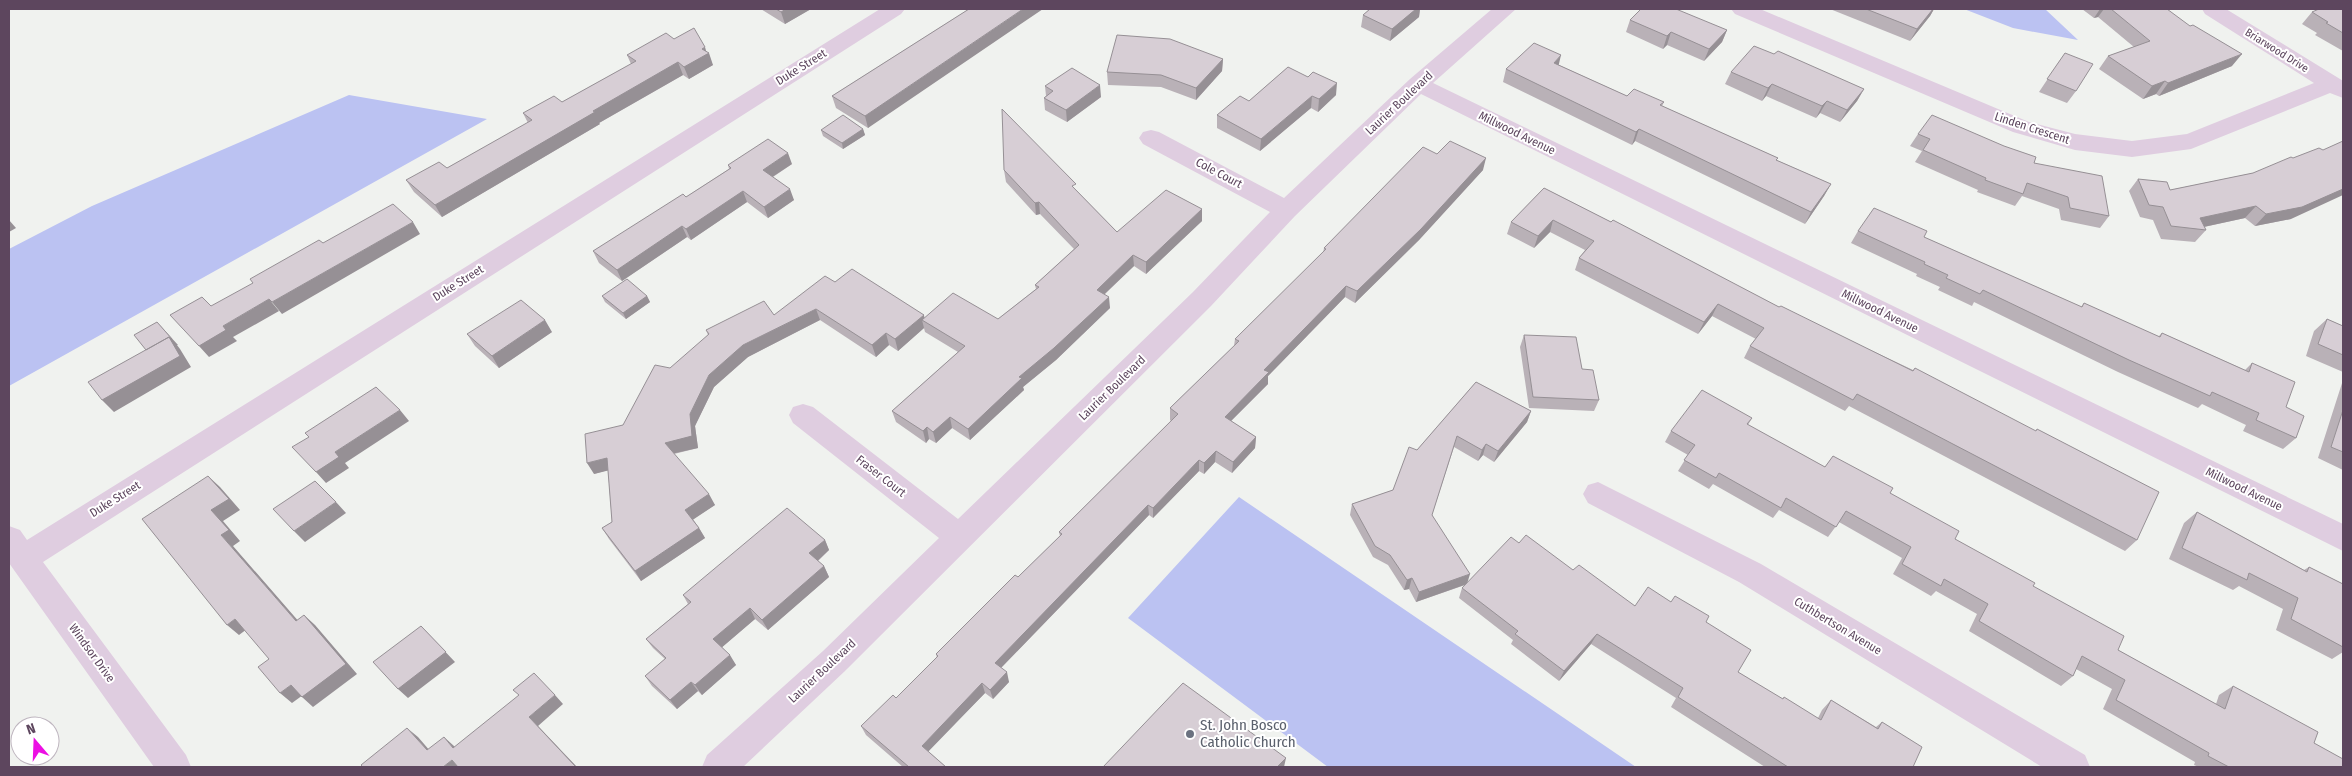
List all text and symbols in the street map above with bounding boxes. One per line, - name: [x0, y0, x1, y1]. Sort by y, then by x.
- street label: Briarwood Drive: [2243, 26, 2311, 75]
- street label: Duke Street: [773, 46, 829, 88]
- street label: Laurier Boulevard: [1362, 68, 1436, 138]
- street label: Millwood Avenue: [1476, 108, 1558, 158]
- street label: Linden Crescent: [1993, 109, 2071, 147]
- street label: Cole Court: [1193, 155, 1245, 191]
- street label: Duke Street: [430, 262, 486, 304]
- street label: Millwood Avenue: [1839, 286, 1921, 336]
- street label: Laurier Boulevard: [1076, 353, 1148, 423]
- street label: Fraser Court: [853, 452, 909, 500]
- street label: Millwood Avenue: [2203, 464, 2285, 514]
- street label: Duke Street: [87, 478, 143, 520]
- street label: Cuthbertson Avenue: [1792, 594, 1884, 658]
- street label: Windsor Drive: [66, 621, 118, 685]
- street label: Laurier Boulevard: [785, 636, 859, 706]
- north arrow: [10, 716, 60, 766]
- place label: St. John Bosco Catholic Church: [1200, 716, 1296, 751]
- text: N: [24, 720, 38, 739]
- marker: St. John Bosco Catholic Church: [1184, 728, 1196, 740]

